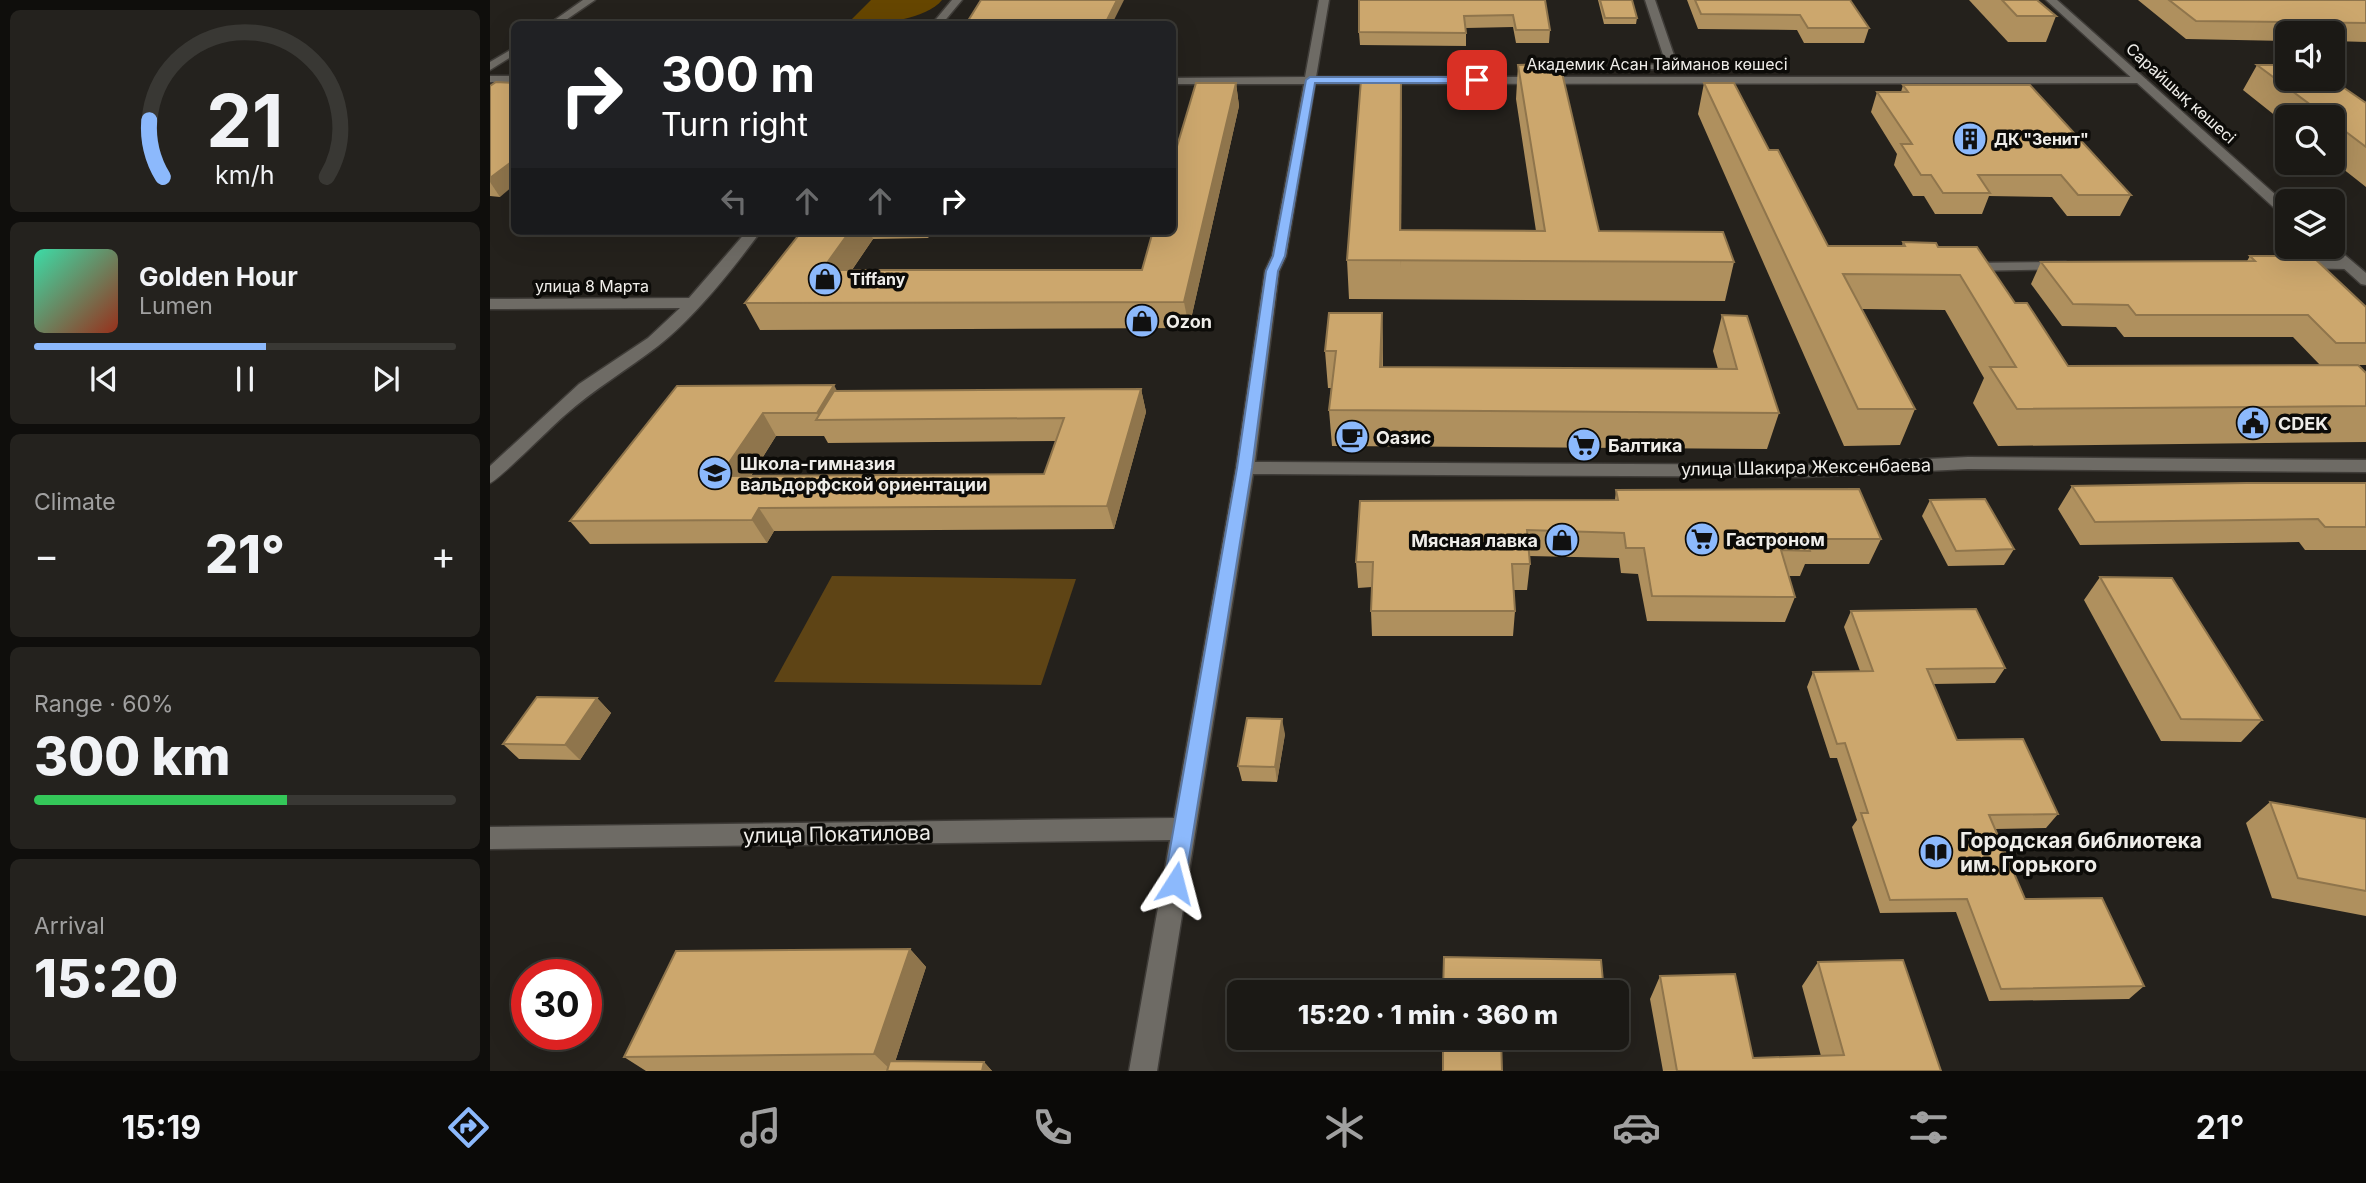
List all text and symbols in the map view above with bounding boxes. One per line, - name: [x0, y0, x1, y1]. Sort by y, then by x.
- map controls: [2275, 21, 2345, 259]
- button: sound: [2275, 21, 2345, 91]
- street label: Сарайшық көшесі: [2122, 38, 2240, 148]
- text: 300 m: [661, 45, 815, 104]
- icon: right: [546, 49, 637, 140]
- pin: [1447, 50, 1507, 110]
- street label: Академик Асан Тайманов көшесі: [1526, 54, 1788, 74]
- icon: arrive: [1458, 61, 1496, 99]
- text: 21: [206, 76, 284, 165]
- text: Turn right: [661, 105, 808, 144]
- button: search: [2275, 105, 2345, 175]
- building icon: ДК "Зенит": [1951, 120, 1989, 158]
- place label: ДК "Зенит": [1994, 129, 2089, 149]
- text: km/h: [215, 160, 275, 190]
- icon: left: [715, 182, 753, 220]
- icon: ahead: [788, 182, 826, 220]
- icon: ahead: [861, 182, 899, 220]
- icon: right: [934, 182, 972, 220]
- button: layers: [2275, 189, 2345, 259]
- shop icon: Tiffany: [806, 260, 844, 298]
- text: Golden Hour: [139, 261, 298, 292]
- place label: Tiffany: [850, 269, 906, 289]
- street label: улица 8 Марта: [535, 276, 649, 296]
- text: Lumen: [139, 292, 213, 320]
- shop icon: Ozon: [1123, 302, 1161, 340]
- place label: Ozon: [1166, 311, 1212, 332]
- icon: previous: [85, 360, 123, 398]
- icon: pause: [226, 360, 264, 398]
- icon: next: [367, 360, 405, 398]
- public building icon: CDEK: [2234, 404, 2272, 442]
- place label: CDEK: [2278, 413, 2328, 434]
- cafe icon: Оазис: [1333, 418, 1371, 456]
- supermarket icon: Балтика: [1565, 426, 1603, 464]
- place label: Оазис: [1376, 427, 1431, 448]
- place label: Балтика: [1608, 435, 1682, 456]
- place label: Школа-гимназия вальдорфской ориентации: [740, 453, 987, 495]
- school or university icon: Школа-гимназия вальдорфской ориентации: [696, 454, 734, 492]
- street label: улица Шакира Жексенбаева: [1681, 454, 1931, 480]
- text: Climate: [34, 488, 116, 516]
- supermarket icon: Гастроном: [1683, 520, 1721, 558]
- shop icon: Мясная лавка: [1543, 521, 1581, 559]
- text: 21°: [205, 523, 285, 586]
- place label: Гастроном: [1726, 529, 1825, 550]
- place label: Мясная лавка: [1411, 530, 1538, 551]
- text: −: [34, 532, 59, 578]
- text: +: [431, 532, 456, 578]
- text: Range · 60%: [34, 690, 174, 718]
- text: 300 km: [34, 725, 231, 788]
- street label: улица Покатилова: [743, 820, 931, 848]
- place label: Городская библиотека им. Горького: [1960, 828, 2202, 877]
- library icon: Городская библиотека им. Горького: [1917, 833, 1955, 871]
- position arrow: [1138, 846, 1212, 920]
- text: Arrival: [34, 912, 105, 940]
- text: 15:20: [34, 947, 178, 1010]
- speed limit sign: 30: [511, 959, 602, 1050]
- text: 15:20 · 1 min · 360 m: [1298, 999, 1558, 1030]
- icon: directions: [444, 1103, 493, 1152]
- icon: music: [736, 1103, 785, 1152]
- icon: phone: [1028, 1103, 1077, 1152]
- icon: climate: [1320, 1103, 1369, 1152]
- icon: car: [1612, 1103, 1661, 1152]
- icon: filters: [1904, 1103, 1953, 1152]
- text: 15:19: [121, 1108, 201, 1147]
- text: 21°: [2196, 1108, 2244, 1147]

